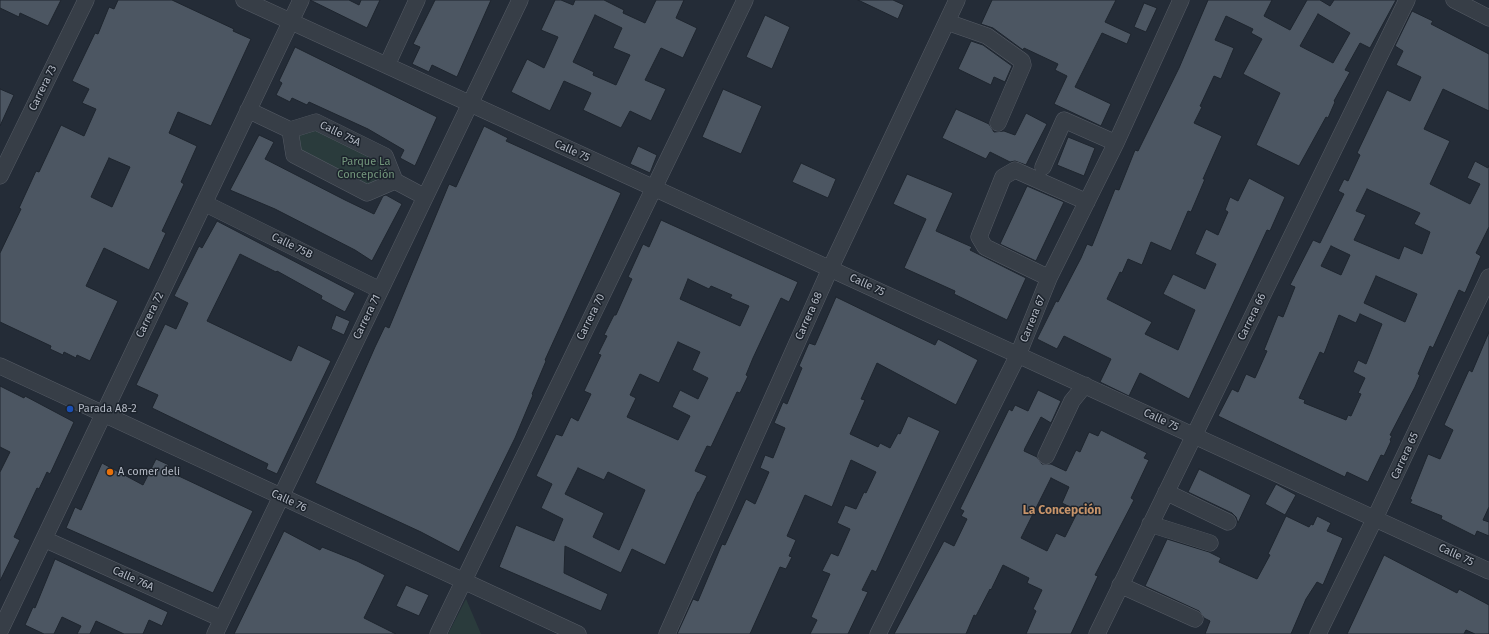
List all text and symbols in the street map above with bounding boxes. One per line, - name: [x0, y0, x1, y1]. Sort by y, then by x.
- street label: Carrera 73: [26, 63, 60, 113]
- street label: Calle 75A: [317, 118, 363, 150]
- street label: Calle 75: [552, 137, 592, 165]
- park label: Parque La Concepción: [337, 155, 395, 181]
- street label: Calle 75B: [269, 230, 315, 262]
- street label: Calle 75: [847, 271, 887, 299]
- street label: Carrera 72: [133, 290, 167, 340]
- street label: Carrera 68: [793, 290, 825, 342]
- street label: Carrera 66: [1235, 291, 1269, 343]
- street label: Carrera 71: [350, 292, 384, 342]
- street label: Carrera 70: [574, 292, 608, 342]
- street label: Carrera 67: [1018, 294, 1048, 344]
- place label: Parada A8-2: [78, 402, 137, 416]
- marker: Parada A8-2: [65, 404, 75, 414]
- street label: Calle 75: [1141, 406, 1181, 434]
- street label: Carrera 65: [1388, 430, 1422, 482]
- place label: A comer deli: [118, 465, 180, 479]
- marker: A comer deli: [105, 467, 115, 477]
- street label: Calle 76: [269, 487, 309, 515]
- district label: La Concepción: [1023, 504, 1101, 518]
- street label: Calle 75: [1436, 541, 1476, 569]
- street label: Calle 76A: [110, 564, 156, 594]

